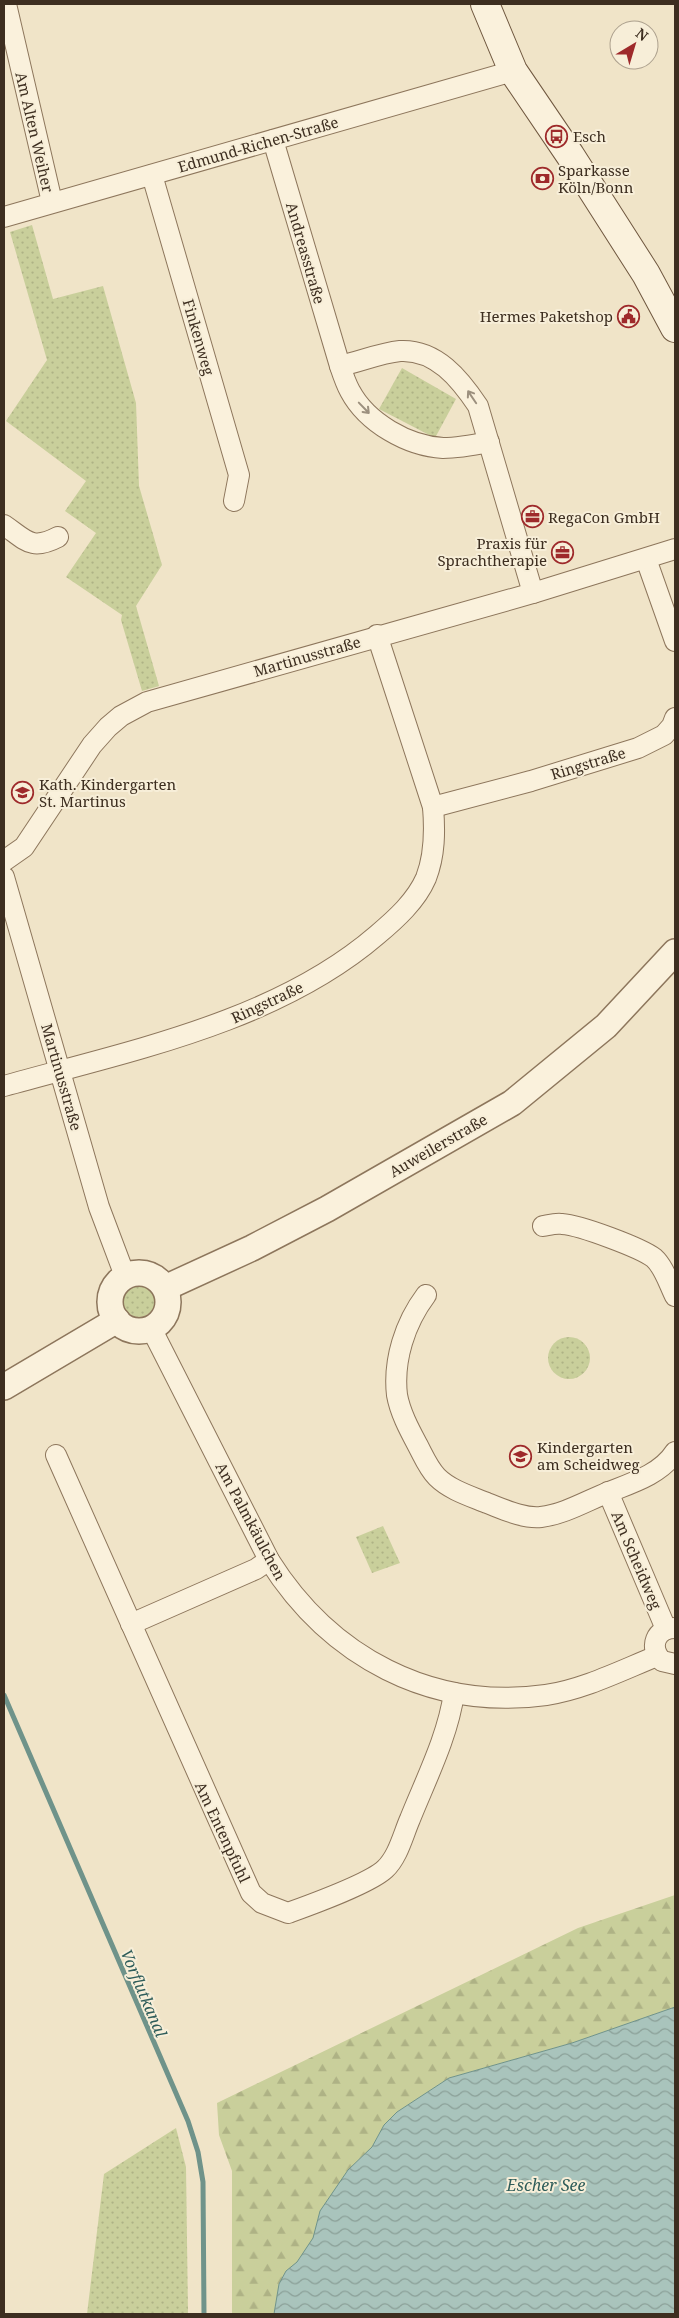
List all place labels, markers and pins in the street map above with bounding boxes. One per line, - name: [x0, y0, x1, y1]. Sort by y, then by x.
- bus stop icon: Esch: [545, 124, 569, 148]
- place label: Esch: [573, 126, 606, 146]
- place label: Sparkasse Köln/Bonn: [558, 160, 634, 197]
- bank icon: Sparkasse Köln/Bonn: [530, 167, 554, 191]
- public building icon: Hermes Paketshop: [617, 304, 641, 328]
- place label: Hermes Paketshop: [480, 306, 613, 326]
- office icon: RegaCon GmbH: [520, 505, 544, 529]
- place label: RegaCon GmbH: [548, 507, 660, 527]
- place label: Praxis für Sprachtherapie: [437, 533, 547, 570]
- office icon: Praxis für Sprachtherapie: [551, 540, 575, 564]
- place label: Kath. Kindergarten St. Martinus: [39, 774, 177, 811]
- school or university icon: Kath. Kindergarten St. Martinus: [11, 781, 35, 805]
- place label: Kindergarten am Scheidweg: [537, 1437, 640, 1474]
- school or university icon: Kindergarten am Scheidweg: [509, 1444, 533, 1468]

